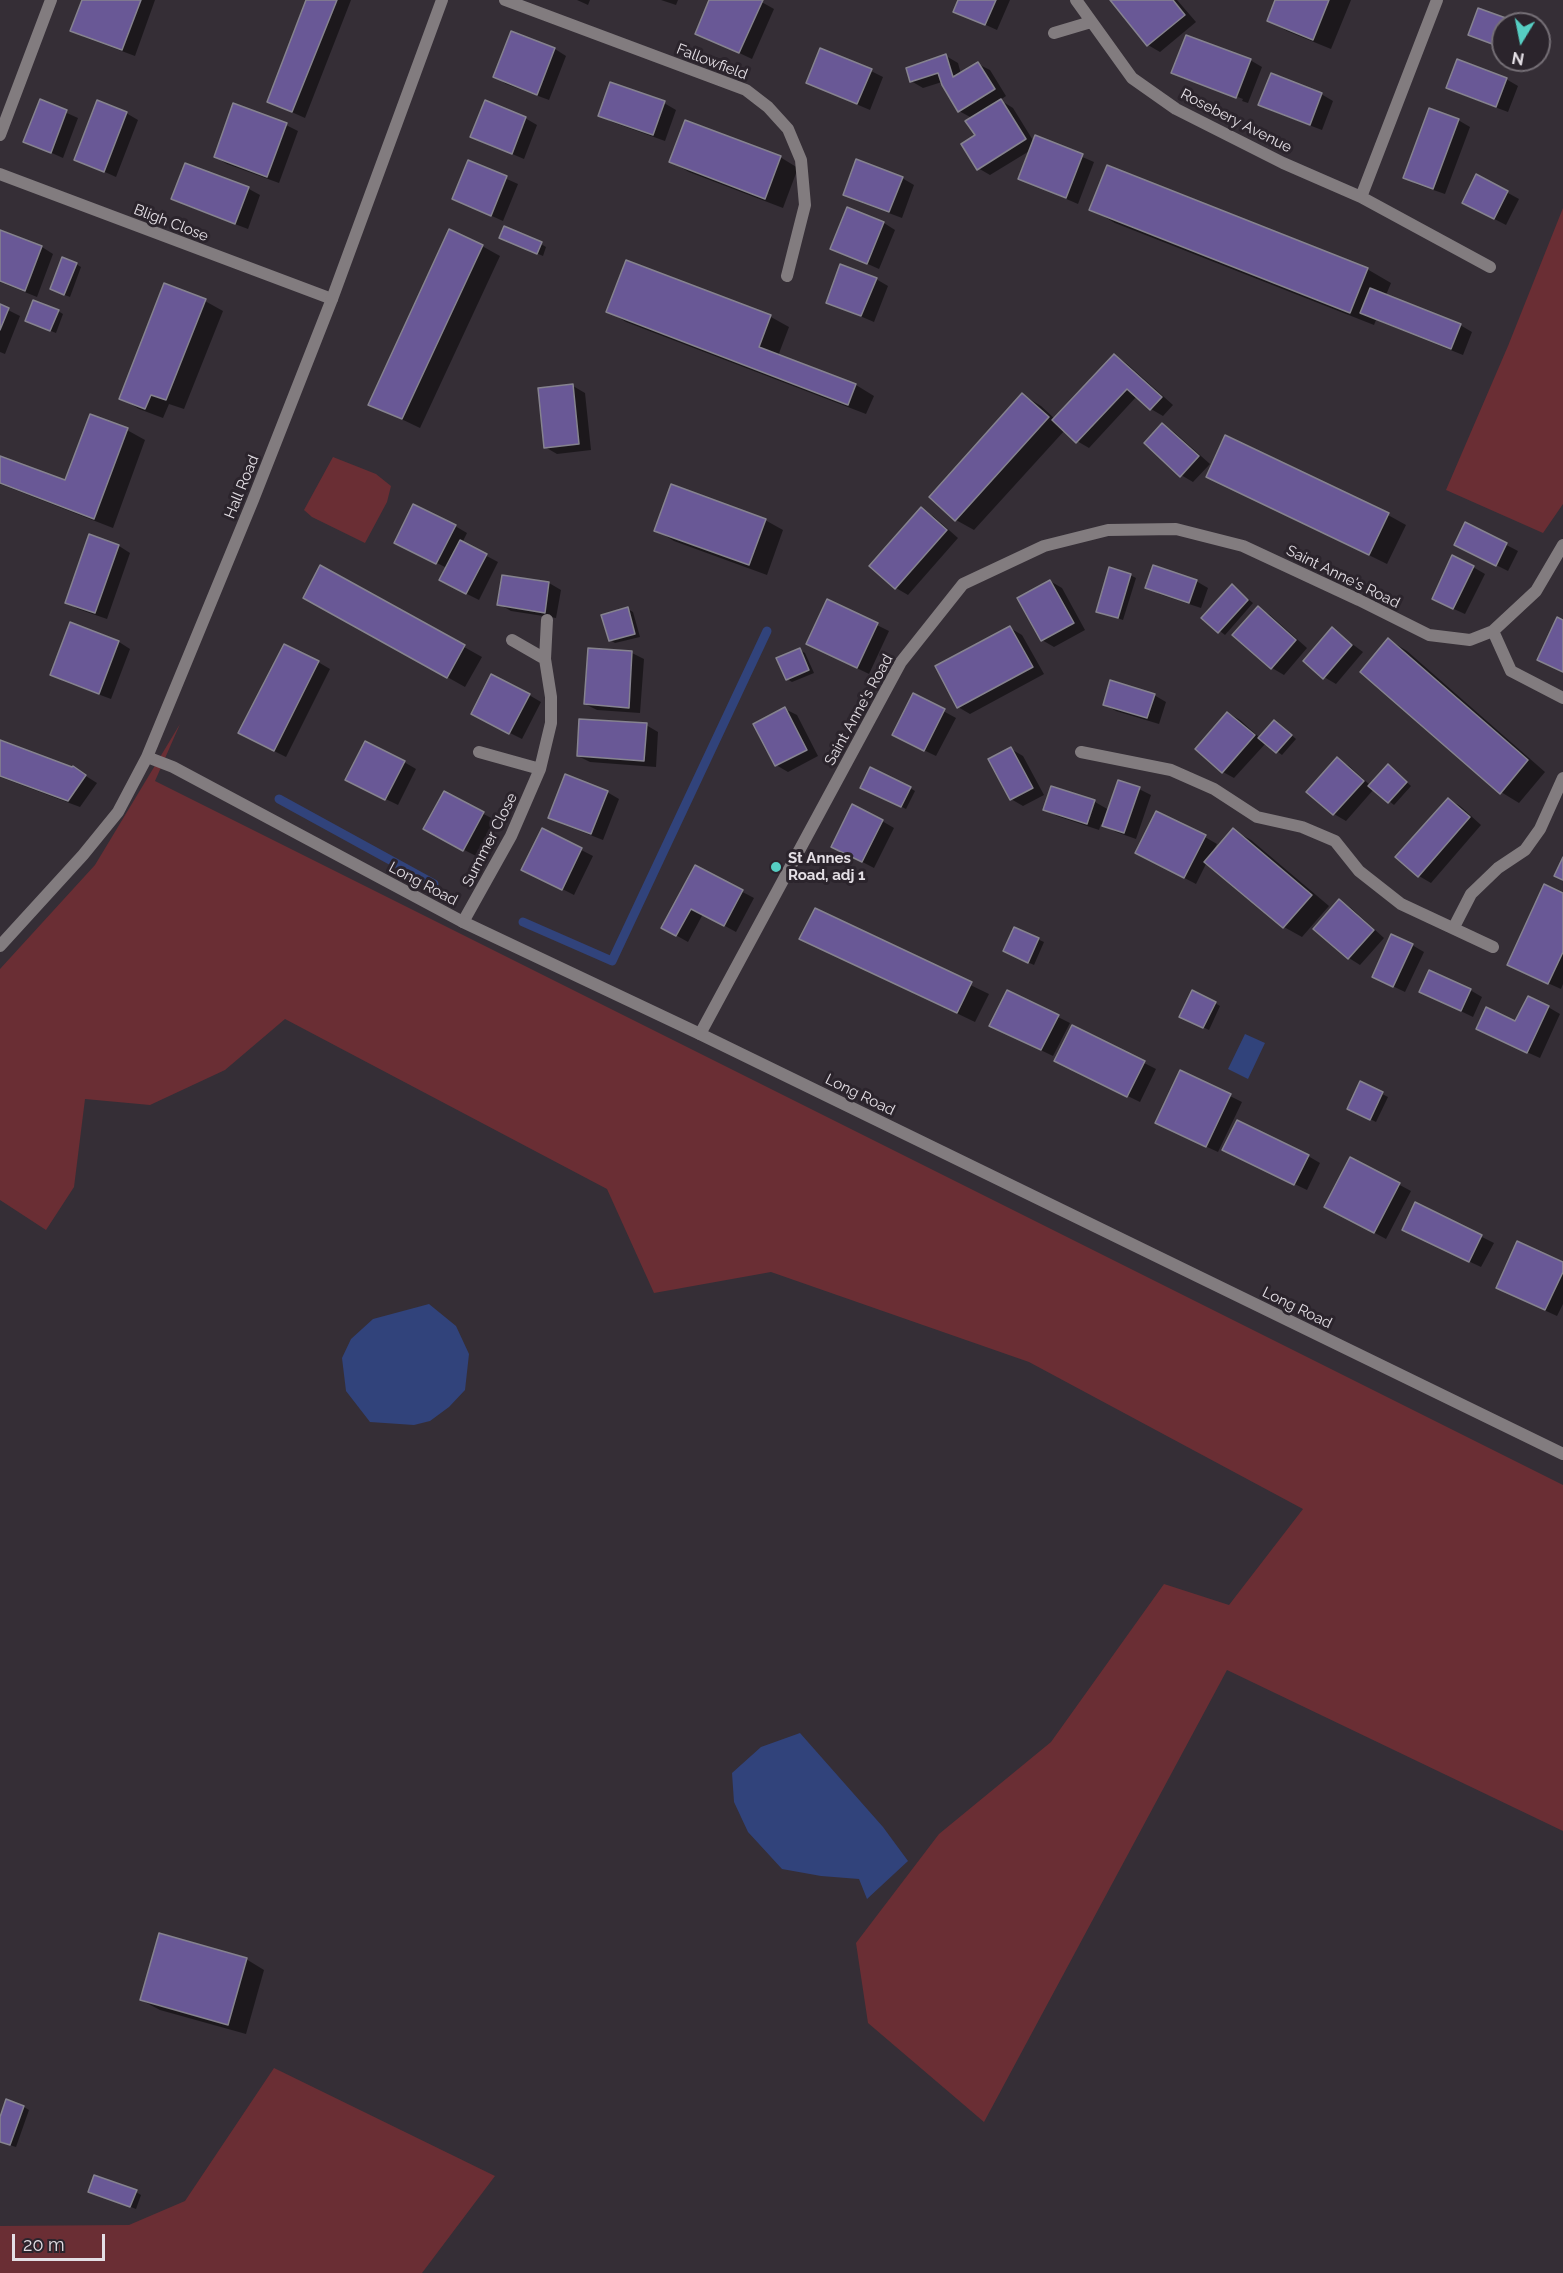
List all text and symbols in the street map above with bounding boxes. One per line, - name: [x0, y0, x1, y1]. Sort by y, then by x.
- north arrow: [1491, 12, 1551, 72]
- street label: Fallowfield: [674, 40, 750, 84]
- text: N: [1510, 48, 1526, 69]
- street label: Rosebery Avenue: [1177, 85, 1295, 157]
- street label: Bligh Close: [131, 201, 211, 245]
- street label: Hall Road: [221, 453, 263, 521]
- street label: Saint Anne's Road: [1283, 542, 1403, 612]
- street label: Saint Anne's Road: [821, 651, 897, 769]
- street label: Summer Close: [459, 790, 521, 890]
- place label: St Annes Road, adj 1: [788, 849, 865, 884]
- street label: Long Road: [386, 858, 460, 910]
- marker: St Annes Road, adj 1: [769, 860, 783, 874]
- street label: Long Road: [822, 1070, 898, 1120]
- street label: Long Road: [1259, 1283, 1335, 1333]
- scale bar: [15, 2222, 108, 2260]
- text: 20 m: [23, 2234, 65, 2255]

